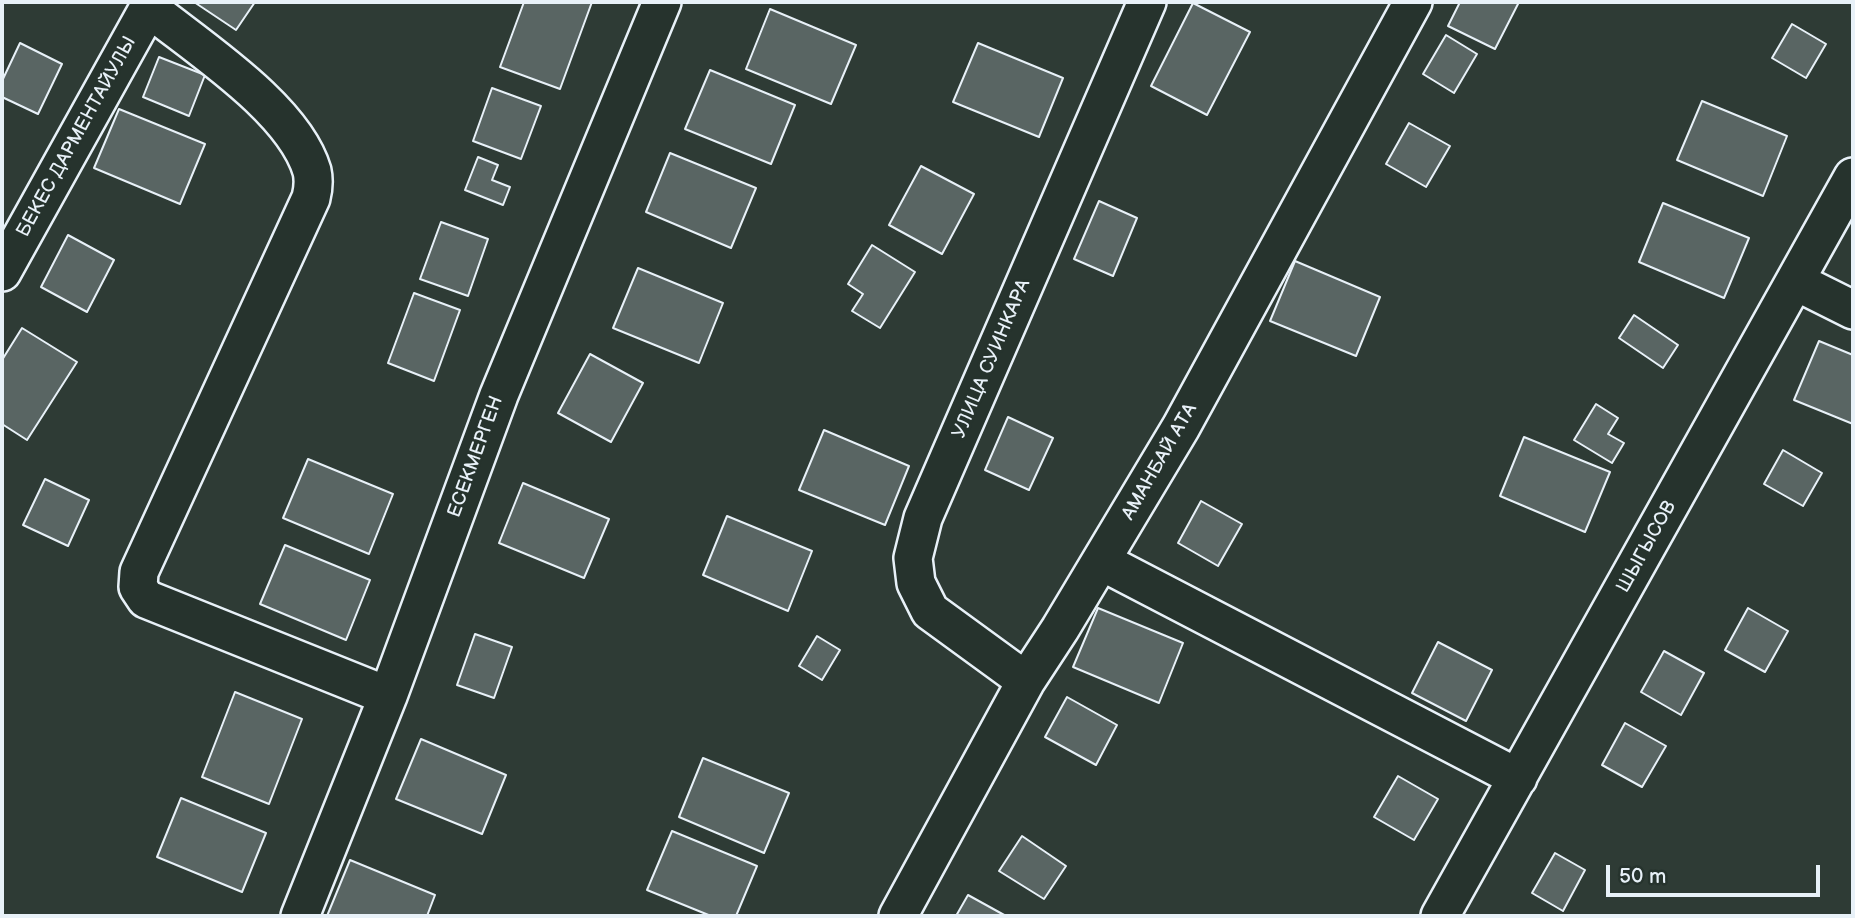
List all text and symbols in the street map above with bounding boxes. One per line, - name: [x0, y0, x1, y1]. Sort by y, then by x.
- street label: БЕКЕС ДАРМЕНТАЙУЛЫ: [12, 33, 142, 241]
- street label: УЛИЦА СУИНКАРА: [948, 276, 1036, 442]
- street label: EСЕКМЕРГЕН: [444, 393, 508, 521]
- street label: АМАНБАЙ АТА: [1117, 400, 1203, 524]
- street label: ШЫГЫСОВ: [1612, 497, 1682, 597]
- scale bar: [1610, 852, 1824, 896]
- text: 50 m: [1619, 864, 1666, 889]

